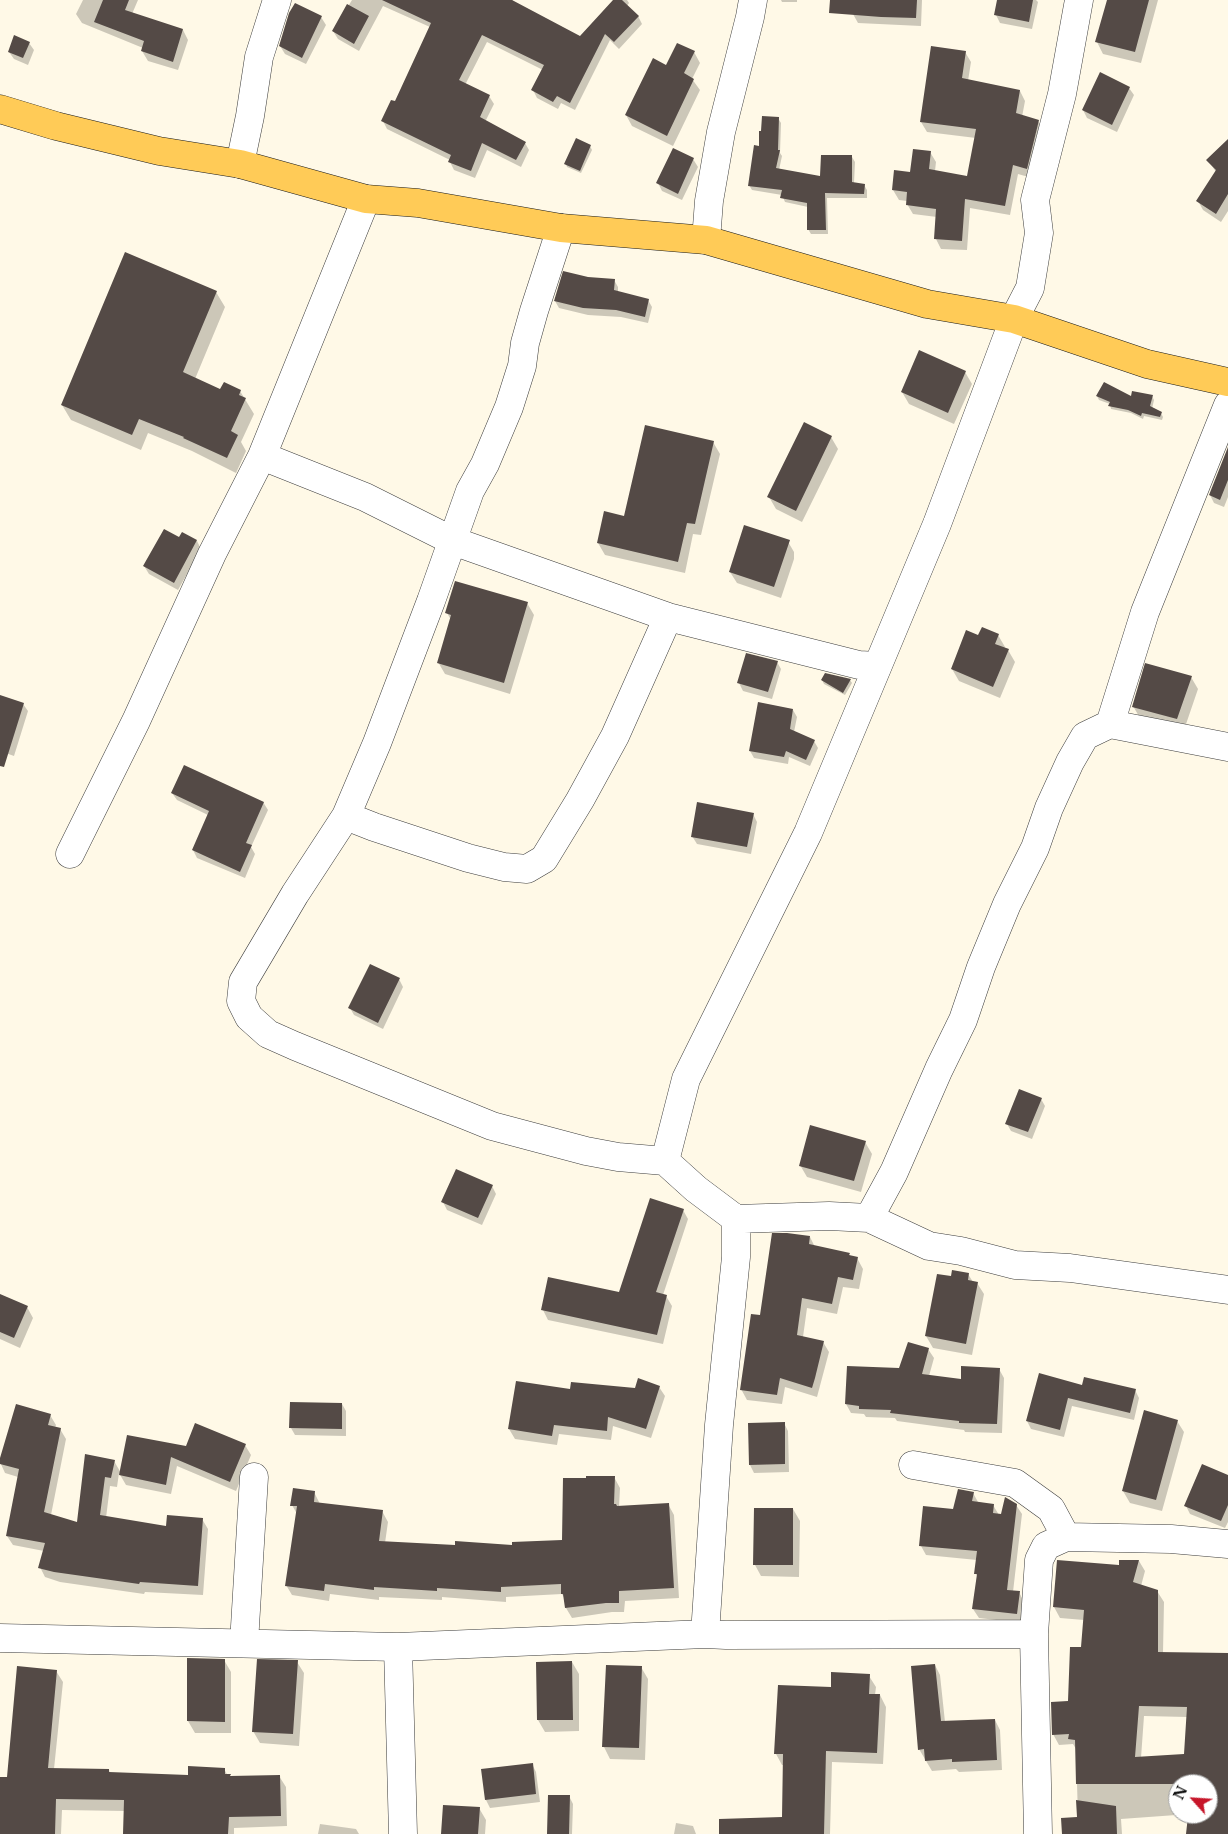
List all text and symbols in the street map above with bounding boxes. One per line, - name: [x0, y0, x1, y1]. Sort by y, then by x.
- north arrow: [1168, 1774, 1218, 1824]
- text: N: [1169, 1783, 1191, 1803]

